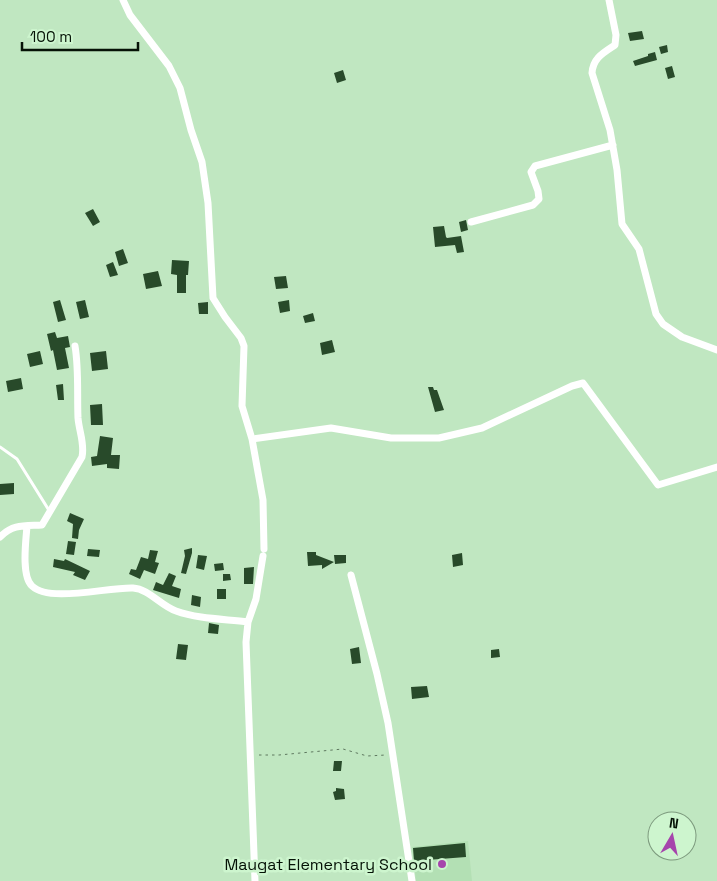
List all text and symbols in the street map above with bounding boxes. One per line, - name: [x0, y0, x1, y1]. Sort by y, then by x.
- scale bar: [22, 20, 139, 52]
- text: 100 m: [30, 27, 72, 46]
- north arrow: [647, 811, 697, 861]
- text: N: [668, 814, 680, 833]
- place label: Maugat Elementary School: [224, 854, 432, 875]
- marker: Maugat Elementary School: [436, 858, 448, 870]

